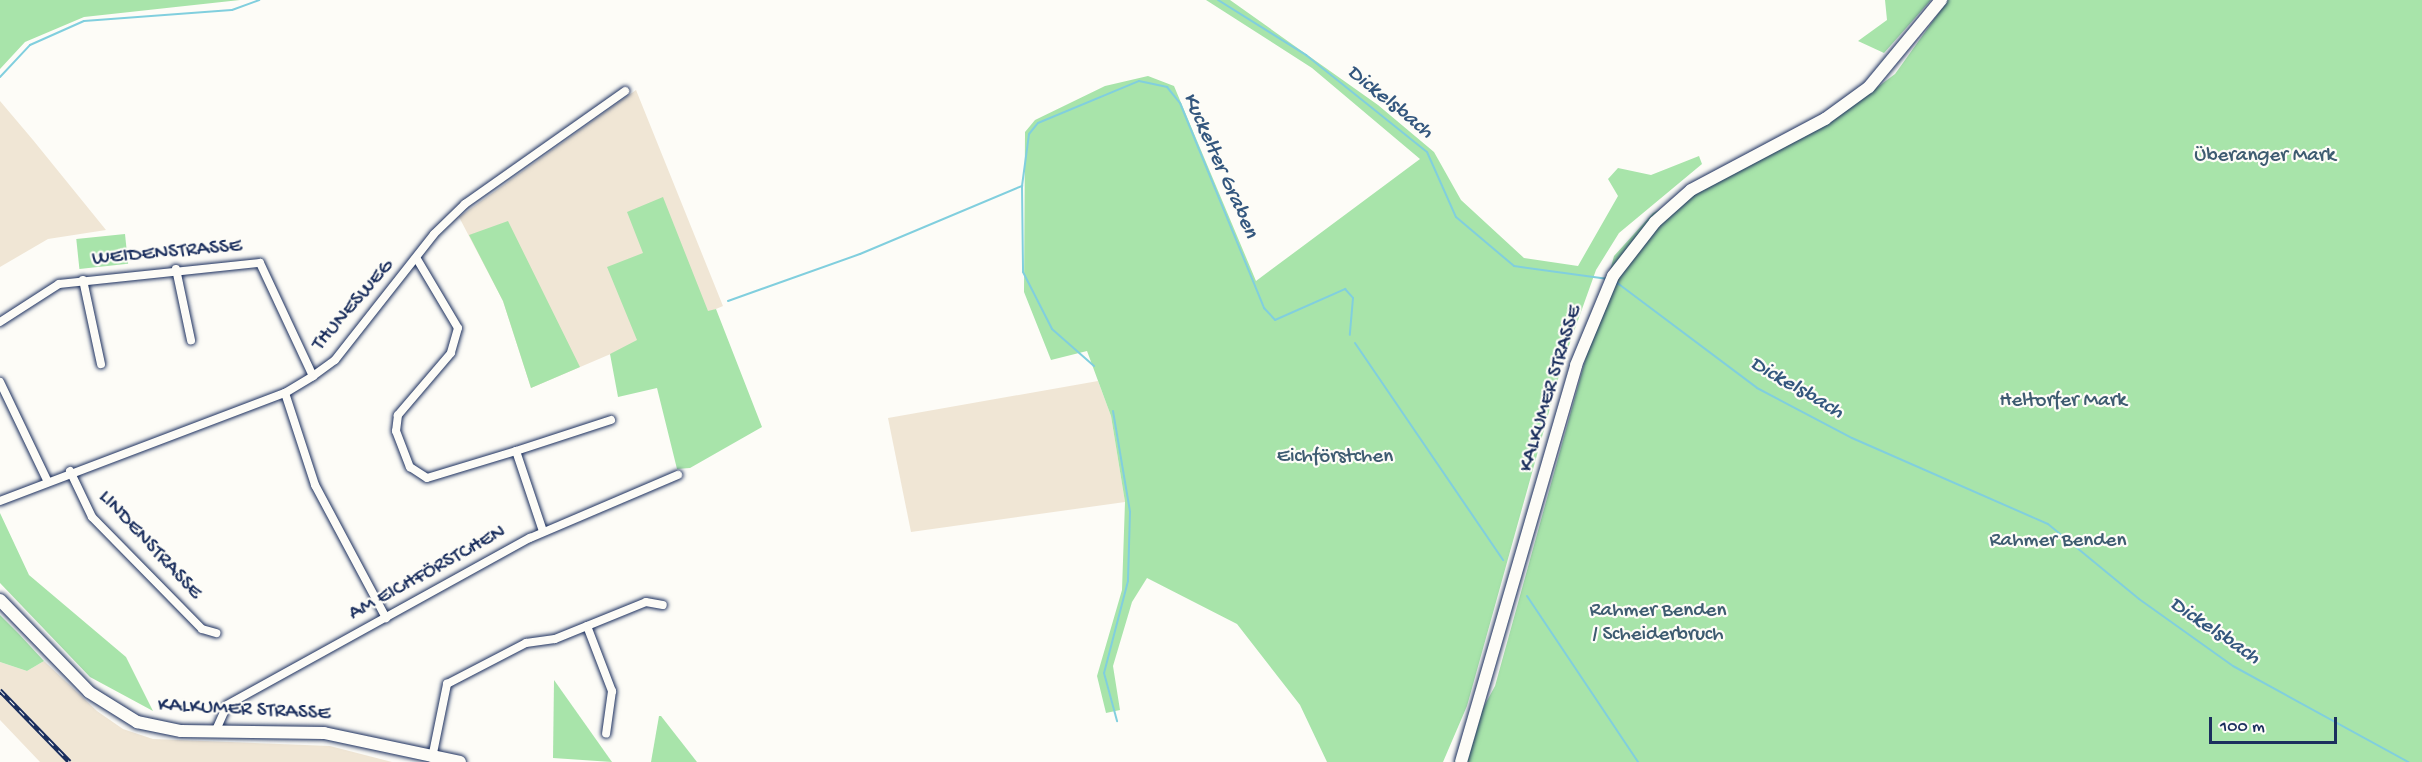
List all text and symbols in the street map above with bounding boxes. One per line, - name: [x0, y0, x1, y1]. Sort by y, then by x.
- water label: Dickelsbach: [1340, 60, 1438, 146]
- water label: Kuckelter Graben: [1175, 89, 1263, 243]
- park label: Überanger Mark: [2194, 144, 2336, 170]
- street label: WEIDENSTRASSE: [91, 235, 243, 273]
- street label: THUNESWEG: [307, 255, 401, 357]
- street label: KALKUMER STRASSE: [1515, 303, 1589, 475]
- water label: Dickelsbach: [1744, 352, 1848, 426]
- park label: Heltorfer Mark: [1999, 389, 2127, 415]
- park label: Eichförstchen: [1277, 445, 1393, 471]
- street label: LINDENSTRASSE: [92, 486, 206, 606]
- street label: AM EICHFÖRSTCHEN: [345, 520, 511, 628]
- park label: Rahmer Benden: [1990, 529, 2126, 555]
- water label: Dickelsbach: [2164, 592, 2264, 672]
- park label: Rahmer Benden / Scheiderbruch: [1590, 599, 1726, 649]
- street label: KALKUMER STRASSE: [157, 694, 331, 728]
- scale bar: [2212, 705, 2340, 743]
- text: 100 m: [2220, 717, 2265, 738]

